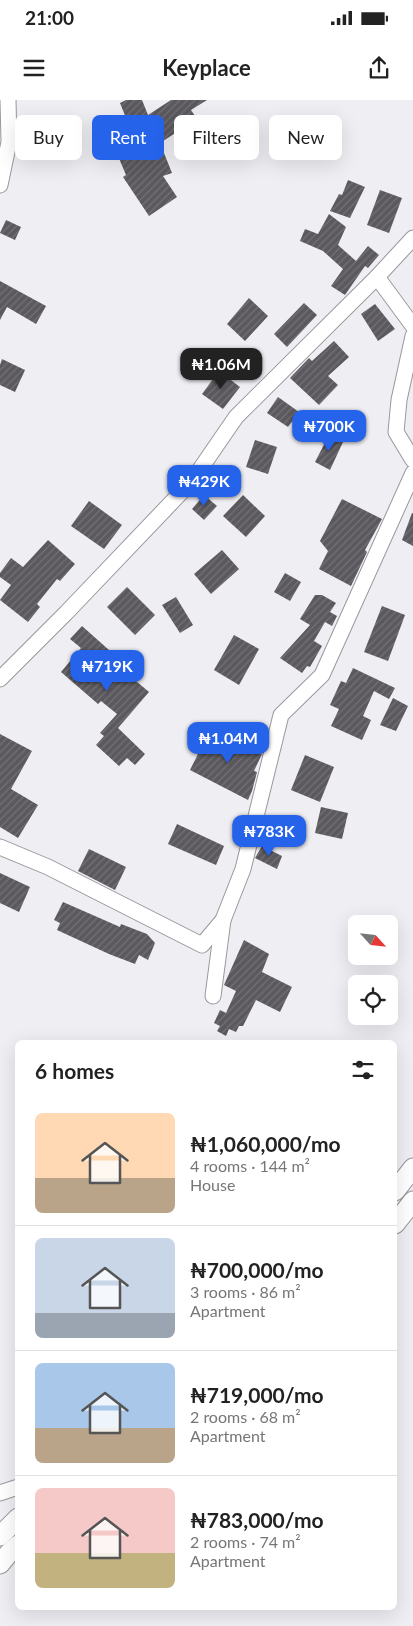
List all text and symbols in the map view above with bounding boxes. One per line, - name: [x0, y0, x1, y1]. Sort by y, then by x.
- text: 21:00: [25, 6, 74, 29]
- icon: menu: [20, 54, 48, 82]
- text: Keyplace: [162, 54, 251, 81]
- icon: share: [365, 54, 393, 82]
- chip: Buy: [15, 115, 82, 160]
- chip: Rent: [92, 115, 164, 160]
- chip: Filters: [174, 115, 259, 160]
- chip: New: [269, 115, 342, 160]
- pin: ₦1.06M: [180, 348, 262, 390]
- text: ₦1.06M: [191, 354, 251, 373]
- pin: ₦700K: [294, 410, 364, 452]
- text: ₦700K: [303, 416, 355, 435]
- pin: ₦429K: [169, 464, 239, 507]
- text: ₦429K: [178, 471, 230, 490]
- pin: ₦719K: [72, 650, 142, 692]
- text: ₦719K: [81, 656, 133, 675]
- pin: ₦1.04M: [187, 722, 269, 764]
- text: ₦1.04M: [198, 728, 258, 747]
- pin: ₦783K: [234, 814, 304, 857]
- text: ₦783K: [243, 821, 295, 840]
- north arrow: [348, 915, 398, 965]
- map controls: [348, 915, 398, 1025]
- button: locate: [348, 975, 398, 1025]
- icon: filters: [349, 1056, 377, 1084]
- text: 6 homes: [35, 1058, 114, 1083]
- text: ₦1,060,000/mo: [190, 1131, 341, 1156]
- icon: home: [75, 1133, 135, 1193]
- text: 4 rooms · 144 m²: [190, 1156, 310, 1175]
- text: House: [190, 1175, 235, 1194]
- text: ₦700,000/mo: [190, 1257, 324, 1282]
- icon: home: [75, 1258, 135, 1318]
- text: 3 rooms · 86 m²: [190, 1282, 301, 1301]
- text: Apartment: [190, 1301, 265, 1320]
- text: ₦719,000/mo: [190, 1382, 324, 1407]
- icon: home: [75, 1383, 135, 1443]
- text: 2 rooms · 68 m²: [190, 1407, 301, 1426]
- text: Apartment: [190, 1426, 265, 1445]
- text: ₦783,000/mo: [190, 1507, 324, 1532]
- icon: home: [75, 1508, 135, 1568]
- text: 2 rooms · 74 m²: [190, 1532, 301, 1551]
- text: Apartment: [190, 1551, 265, 1570]

